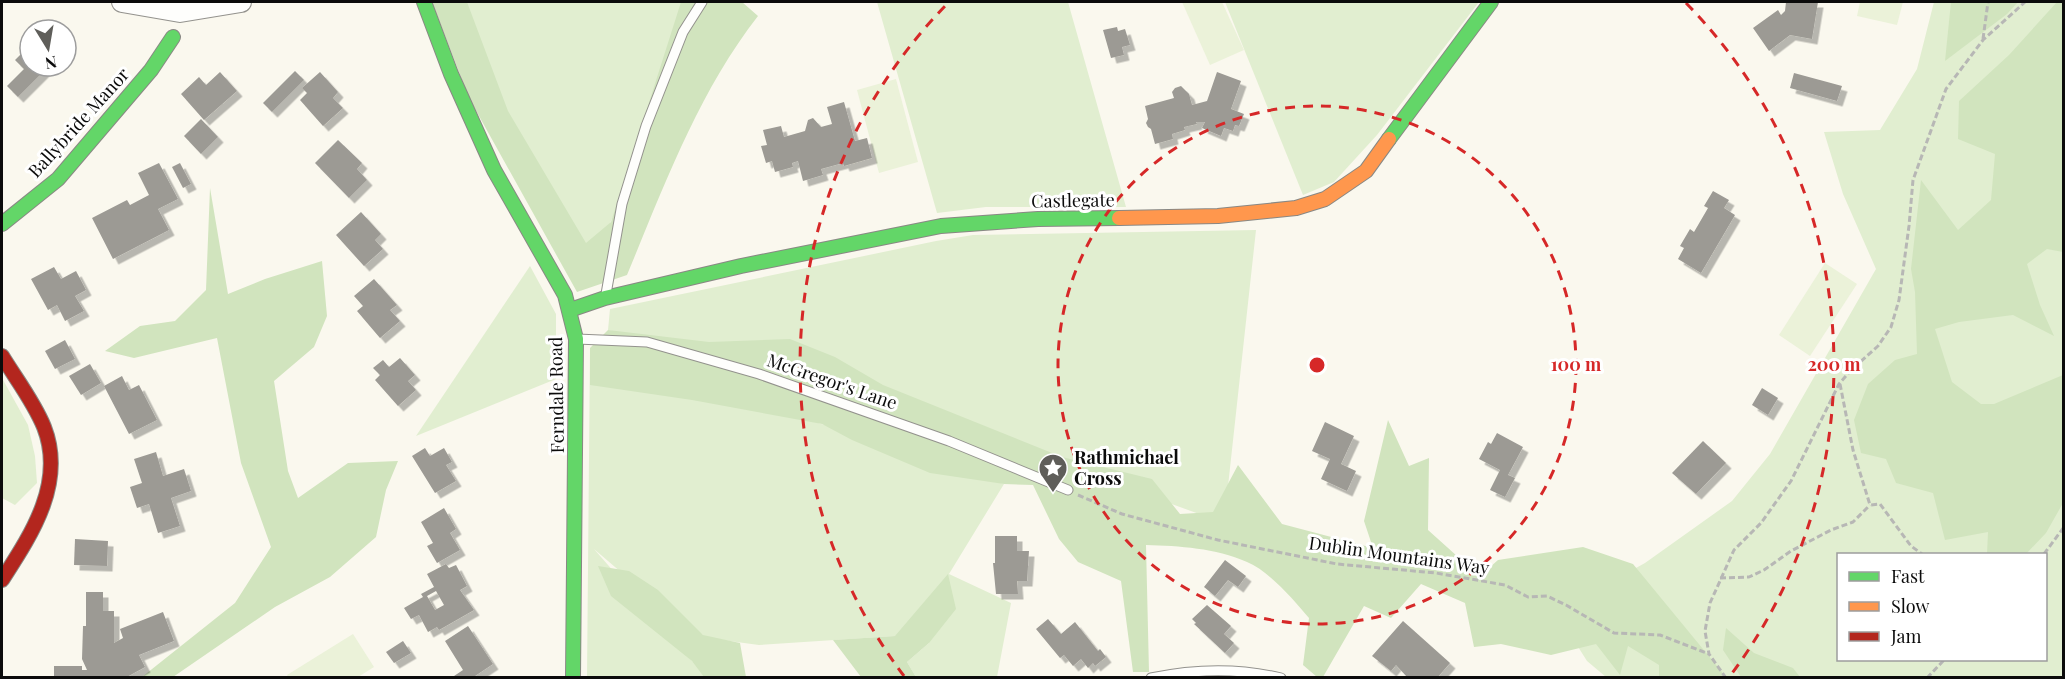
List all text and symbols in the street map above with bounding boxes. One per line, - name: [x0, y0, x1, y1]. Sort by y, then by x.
- north arrow: [18, 18, 78, 78]
- text: N: [43, 52, 59, 75]
- street label: Ballybride Manor: [22, 62, 134, 182]
- street label: Castlegate: [1031, 187, 1115, 213]
- street label: Ferndale Road: [543, 336, 569, 454]
- street label: McGregor's Lane: [764, 348, 901, 415]
- text: 100 m: [1551, 352, 1602, 376]
- text: 200 m: [1807, 352, 1861, 376]
- centre of rings: [1307, 355, 1327, 375]
- place label: Rathmichael Cross: [1074, 445, 1179, 490]
- place icon: Rathmichael Cross: [1037, 452, 1069, 494]
- street label: Dublin Mountains Way: [1307, 530, 1491, 580]
- legend: [1837, 553, 2047, 661]
- text: Fast: [1891, 564, 1925, 588]
- text: Slow: [1891, 594, 1929, 618]
- text: Jam: [1890, 624, 1921, 648]

